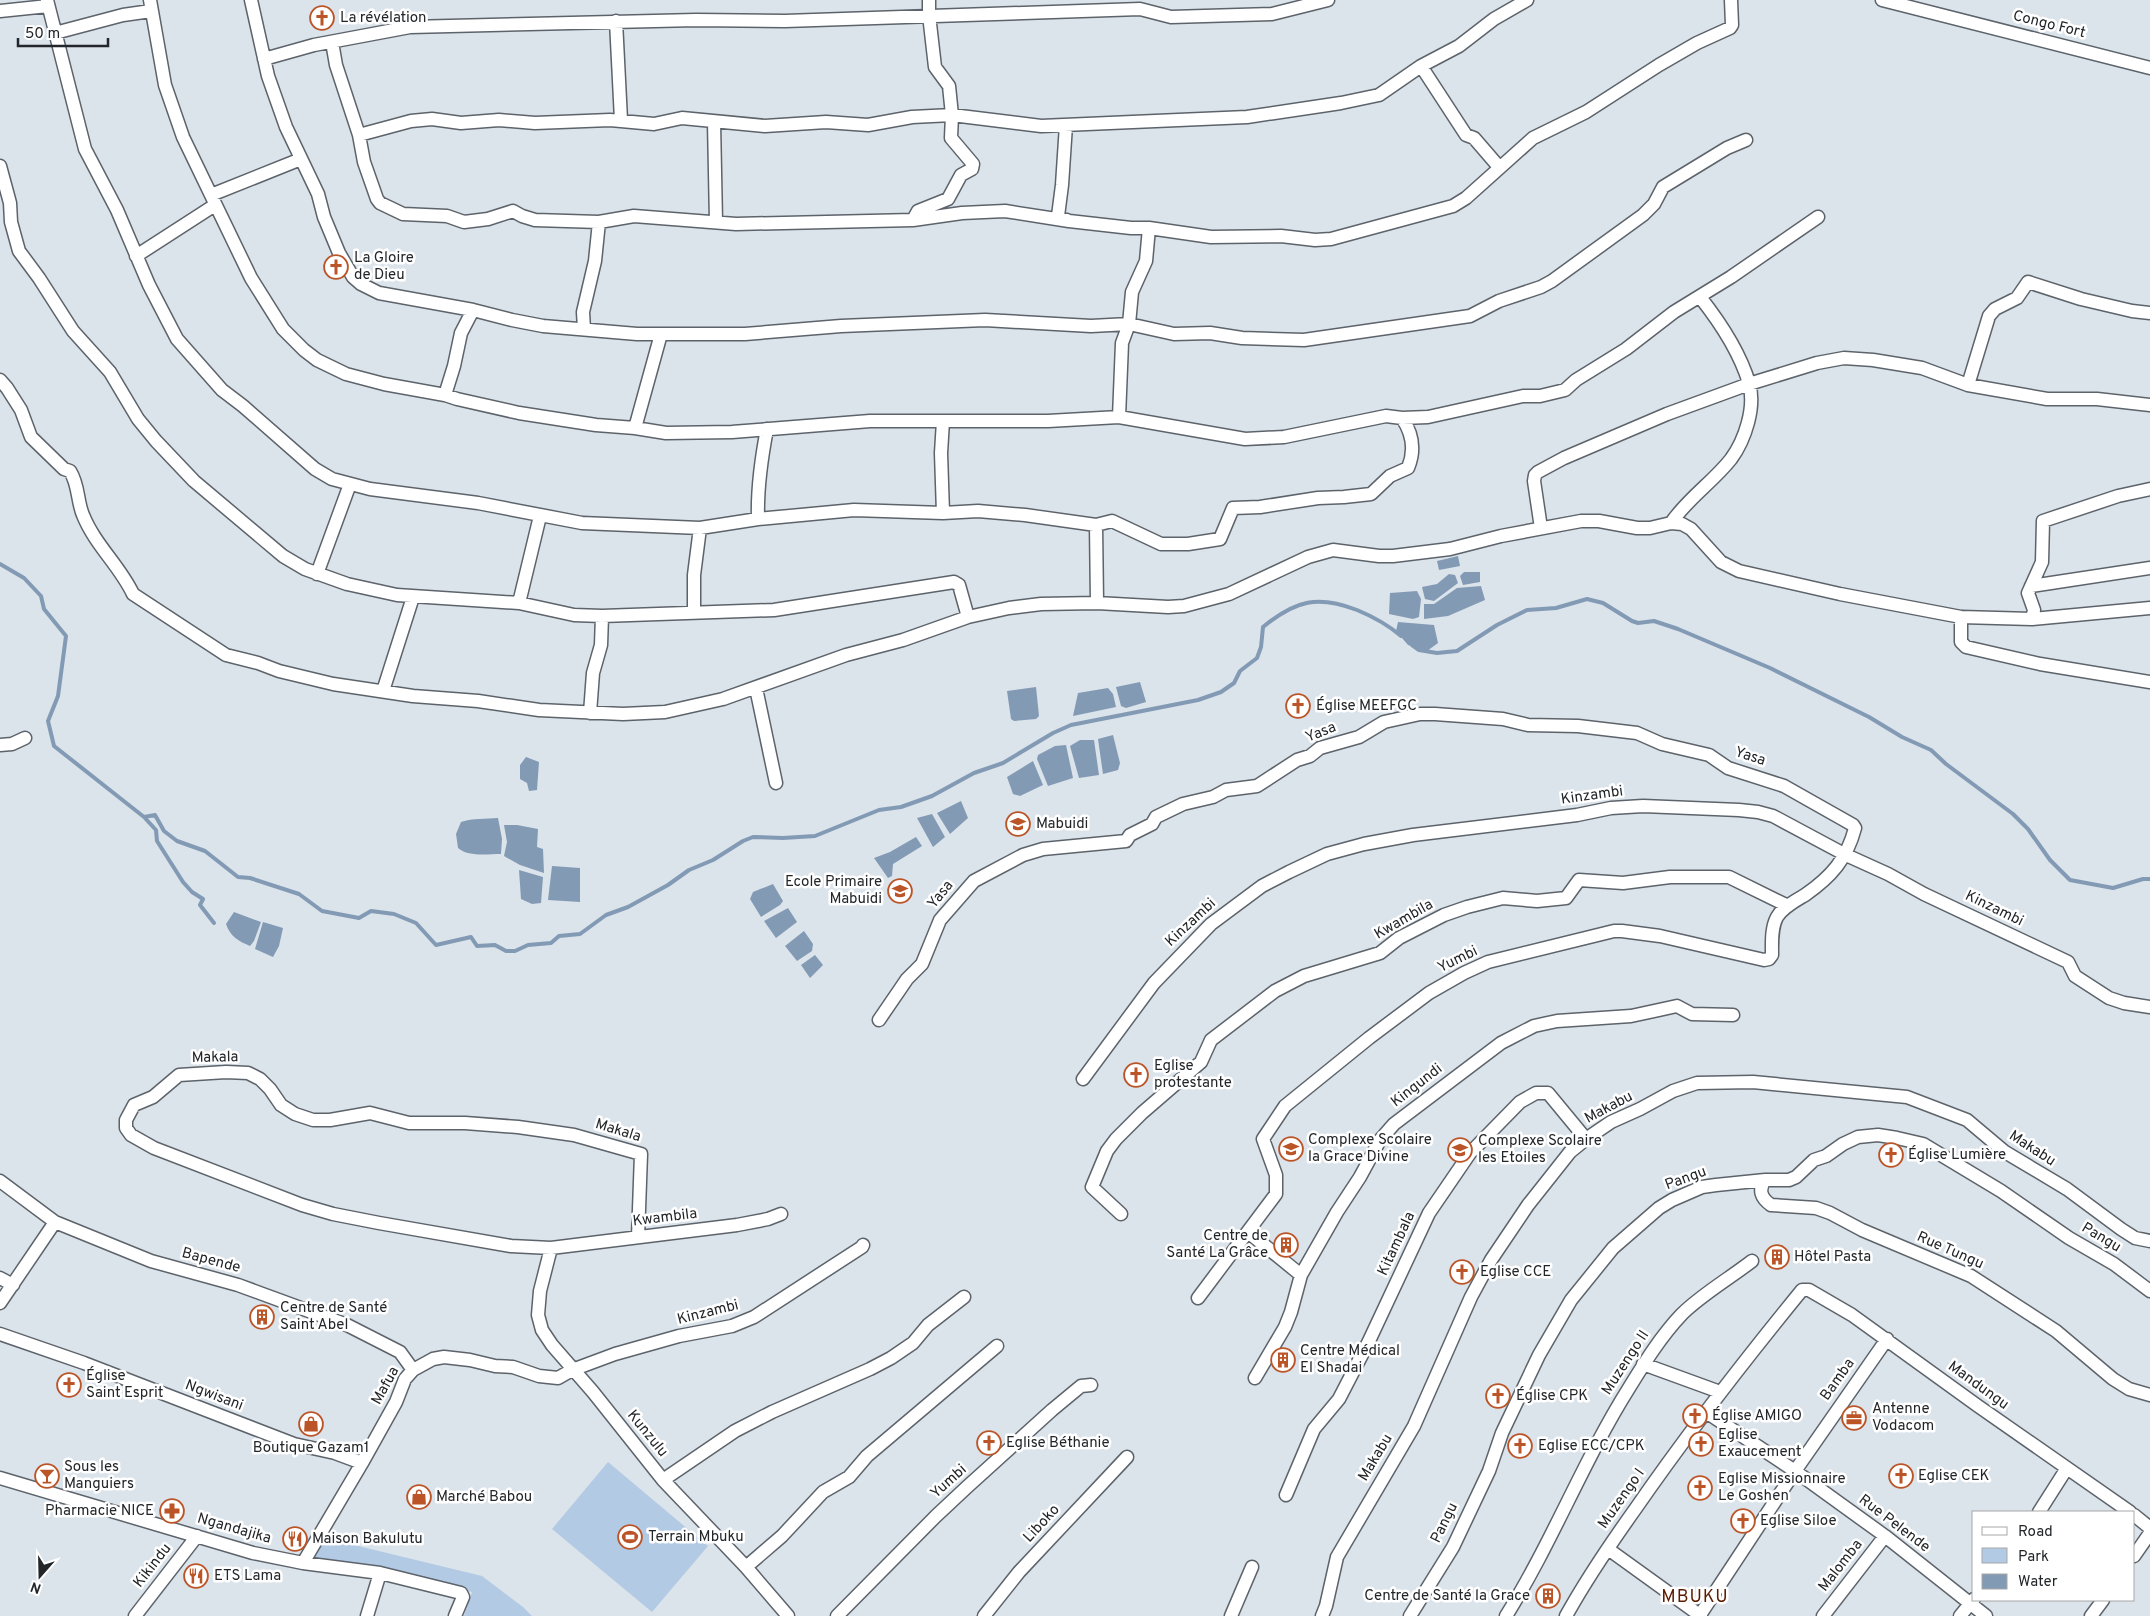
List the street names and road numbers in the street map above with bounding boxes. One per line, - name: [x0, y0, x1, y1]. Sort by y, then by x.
- street label: Congo Fort: [2011, 7, 2087, 43]
- street label: Yasa: [1303, 718, 1339, 748]
- street label: Yasa: [1732, 743, 1768, 771]
- street label: Kinzambi: [1560, 782, 1624, 810]
- street label: Yasa: [924, 877, 958, 913]
- street label: Kinzambi: [1962, 887, 2026, 931]
- street label: Kinzambi: [1162, 895, 1220, 951]
- street label: Kwambila: [1371, 896, 1437, 944]
- street label: Yumbi: [1435, 942, 1481, 978]
- street label: Makala: [191, 1048, 239, 1068]
- street label: Kingundi: [1387, 1060, 1447, 1112]
- street label: Makabu: [1582, 1087, 1636, 1129]
- street label: Makala: [593, 1115, 643, 1147]
- street label: Makabu: [2005, 1127, 2059, 1171]
- street label: Pangu: [1663, 1163, 1709, 1195]
- street label: Kwambila: [632, 1205, 698, 1231]
- street label: Kitambala: [1374, 1209, 1420, 1279]
- street label: Pangu: [2078, 1219, 2124, 1257]
- street label: Rue Tungu: [1914, 1228, 1986, 1274]
- street label: Bapende: [179, 1244, 243, 1278]
- street label: Kinzambi: [675, 1296, 741, 1330]
- street label: Muzengo II: [1598, 1327, 1654, 1399]
- street label: Bamba: [1817, 1355, 1859, 1405]
- street label: Mandungu: [1944, 1357, 2012, 1415]
- street label: Mafua: [368, 1364, 404, 1408]
- street label: Ngwisani: [182, 1376, 246, 1416]
- street label: Kunzulu: [622, 1407, 672, 1461]
- street label: Makabu: [1355, 1431, 1397, 1485]
- street label: Yumbi: [927, 1461, 971, 1503]
- street label: Muzengo I: [1594, 1465, 1650, 1533]
- street label: Rue Pelende: [1854, 1491, 1934, 1557]
- street label: Pangu: [1427, 1500, 1463, 1546]
- street label: Liboko: [1020, 1501, 1064, 1547]
- street label: Ngandajika: [195, 1509, 273, 1549]
- street label: Malomba: [1815, 1536, 1867, 1596]
- street label: Kikindu: [130, 1540, 176, 1592]

